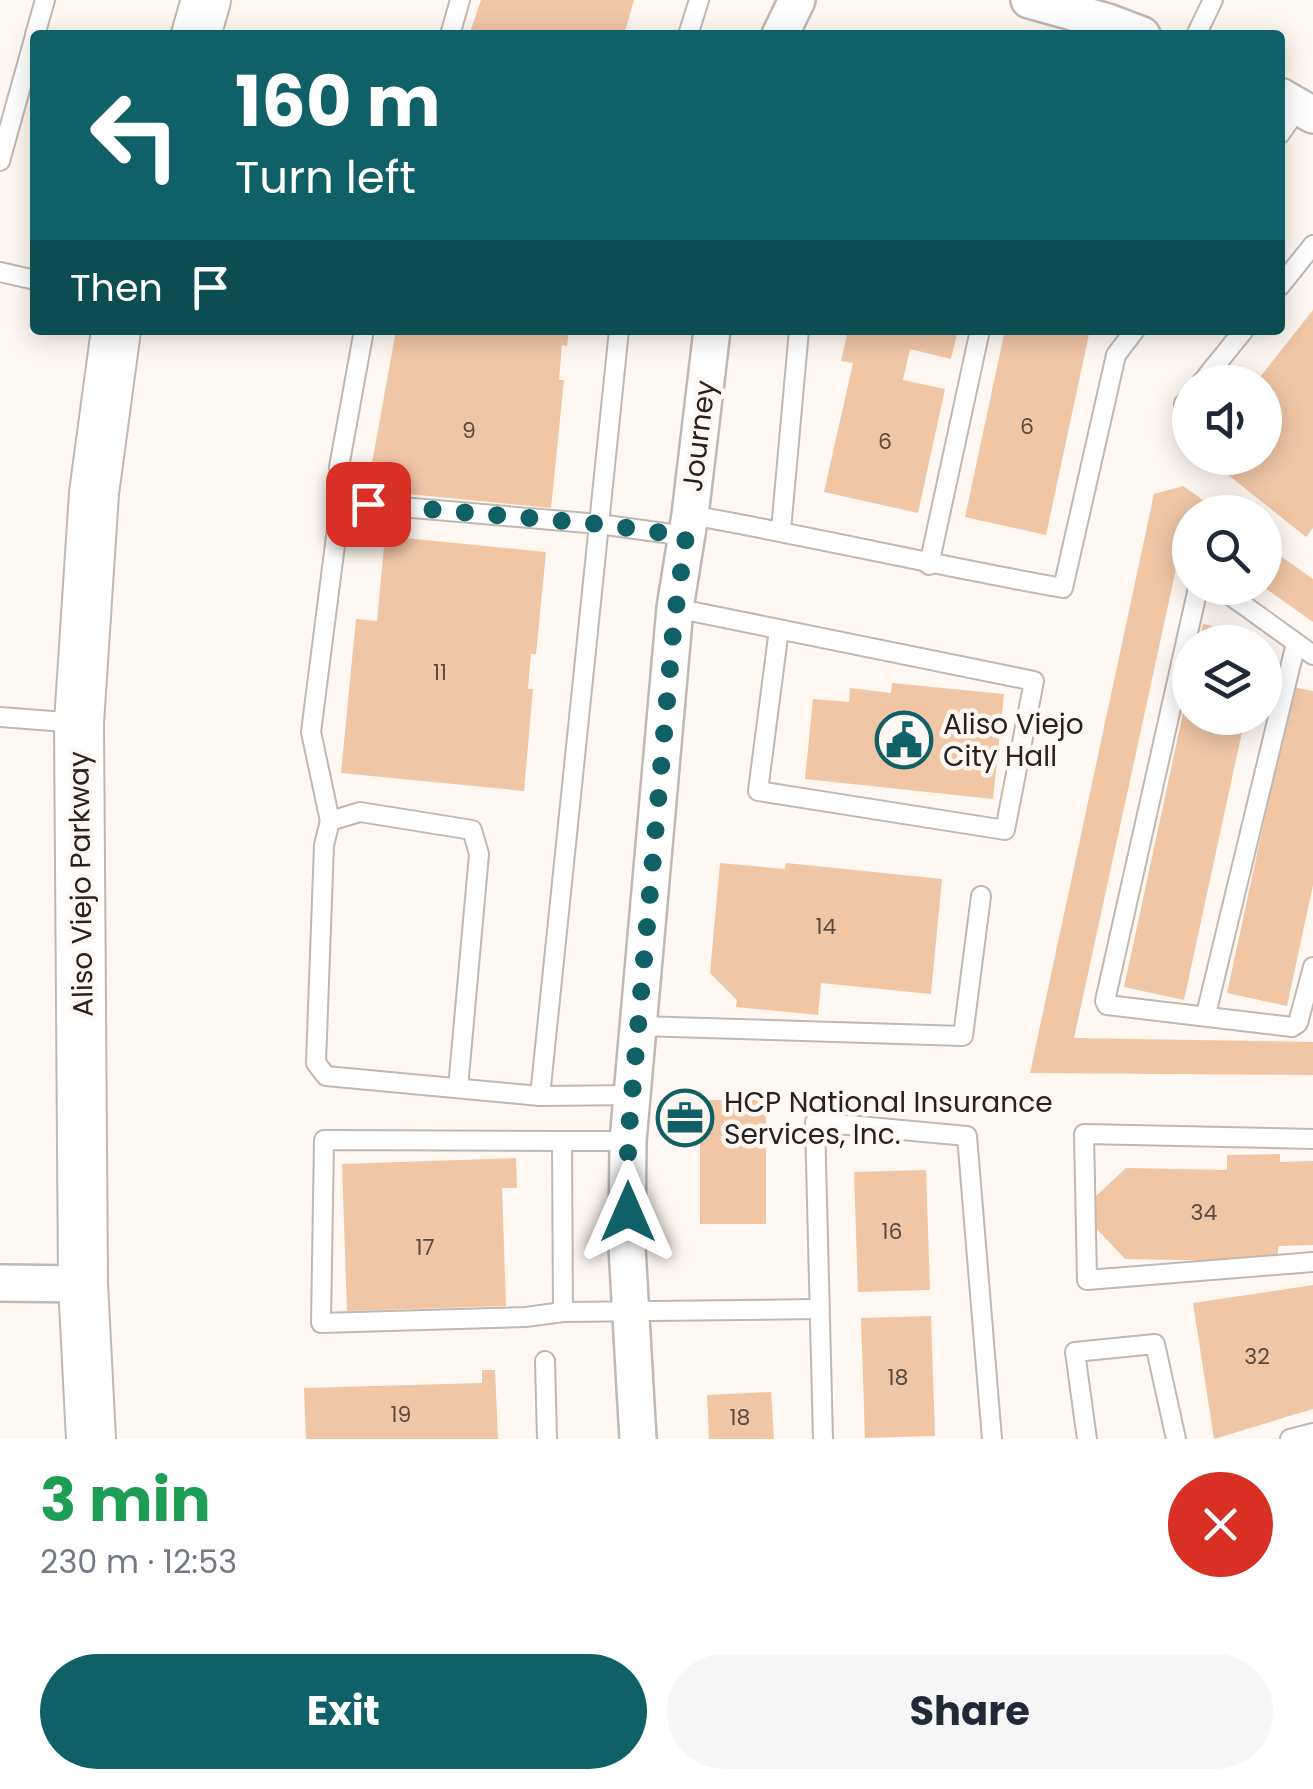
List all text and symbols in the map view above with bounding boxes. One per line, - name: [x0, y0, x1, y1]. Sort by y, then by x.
- text: 160 m: [235, 52, 441, 151]
- icon: left: [70, 70, 200, 200]
- text: Turn left: [235, 146, 416, 209]
- icon: arrive: [183, 260, 238, 315]
- text: Then: [70, 261, 163, 314]
- map controls: [1172, 365, 1282, 735]
- button: sound: [1172, 365, 1282, 475]
- street label: Journey: [673, 378, 725, 494]
- house number: 6: [1020, 411, 1034, 442]
- house number: 9: [462, 415, 476, 446]
- house number: 6: [878, 426, 892, 457]
- pin: [326, 462, 411, 547]
- icon: arrive: [341, 477, 396, 532]
- button: search: [1172, 495, 1282, 605]
- button: layers: [1172, 625, 1282, 735]
- house number: 11: [433, 657, 447, 688]
- place label: Aliso Viejo City Hall: [943, 705, 1084, 776]
- public building icon: Aliso Viejo City Hall: [874, 710, 934, 770]
- street label: Aliso Viejo Parkway: [59, 751, 103, 1017]
- house number: 14: [816, 911, 837, 942]
- place label: HCP National Insurance Services, Inc.: [724, 1083, 1053, 1154]
- office icon: HCP National Insurance Services, Inc.: [655, 1088, 715, 1148]
- position arrow: [576, 1160, 680, 1264]
- house number: 34: [1191, 1197, 1218, 1228]
- house number: 16: [881, 1216, 903, 1247]
- house number: 17: [415, 1232, 435, 1263]
- house number: 32: [1244, 1341, 1270, 1372]
- house number: 18: [888, 1362, 908, 1393]
- house number: 19: [391, 1399, 411, 1430]
- house number: 18: [730, 1402, 750, 1433]
- text: 3 min: [40, 1458, 211, 1542]
- button: close: [1168, 1472, 1273, 1577]
- text: 230 m · 12:53: [40, 1539, 237, 1584]
- button: Exit: [40, 1654, 647, 1769]
- button: Share: [667, 1654, 1273, 1769]

